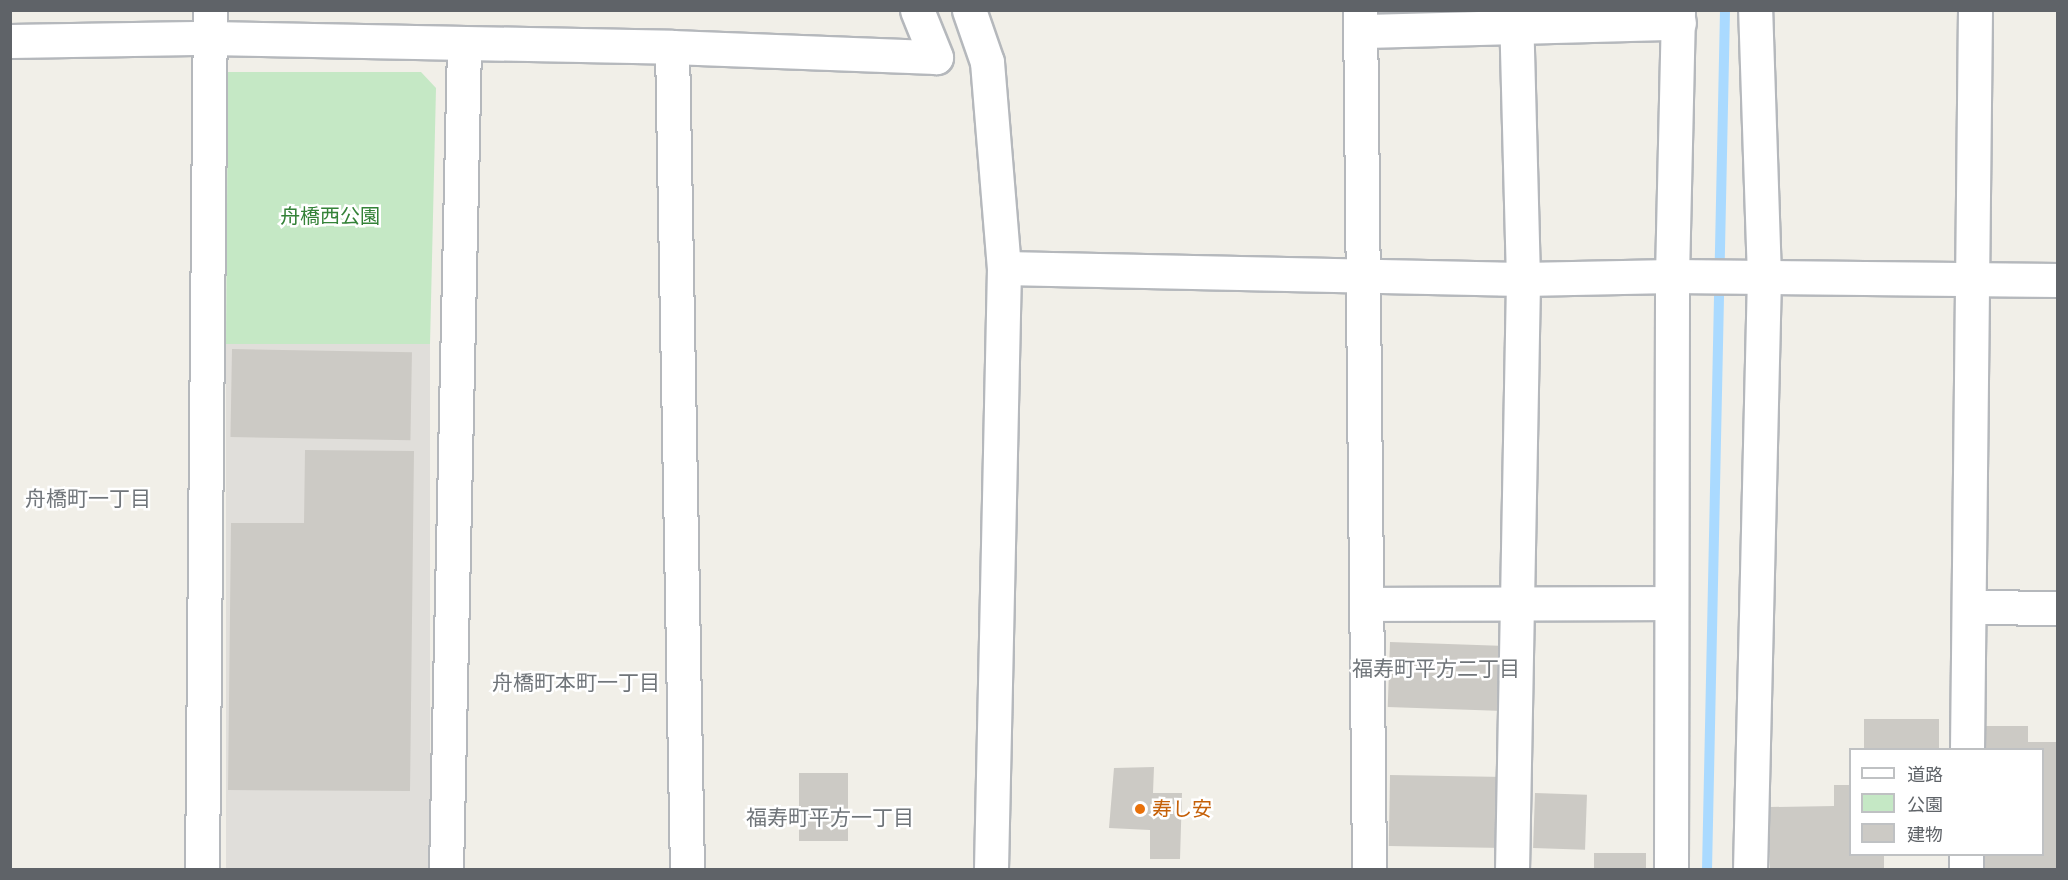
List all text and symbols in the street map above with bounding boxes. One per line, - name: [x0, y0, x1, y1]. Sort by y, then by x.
- park label: 舟橋西公園: [280, 204, 380, 228]
- district label: 舟橋町一丁目: [25, 486, 151, 512]
- district label: 福寿町平方二丁目: [1352, 656, 1520, 682]
- district label: 舟橋町本町一丁目: [492, 670, 660, 696]
- legend: [1849, 748, 2044, 856]
- text: 道路: [1907, 763, 1943, 786]
- text: 公園: [1907, 793, 1943, 816]
- place label: 寿し安: [1152, 797, 1212, 821]
- marker: 寿し安: [1133, 802, 1147, 816]
- district label: 福寿町平方一丁目: [746, 805, 914, 831]
- text: 建物: [1907, 823, 1943, 846]

